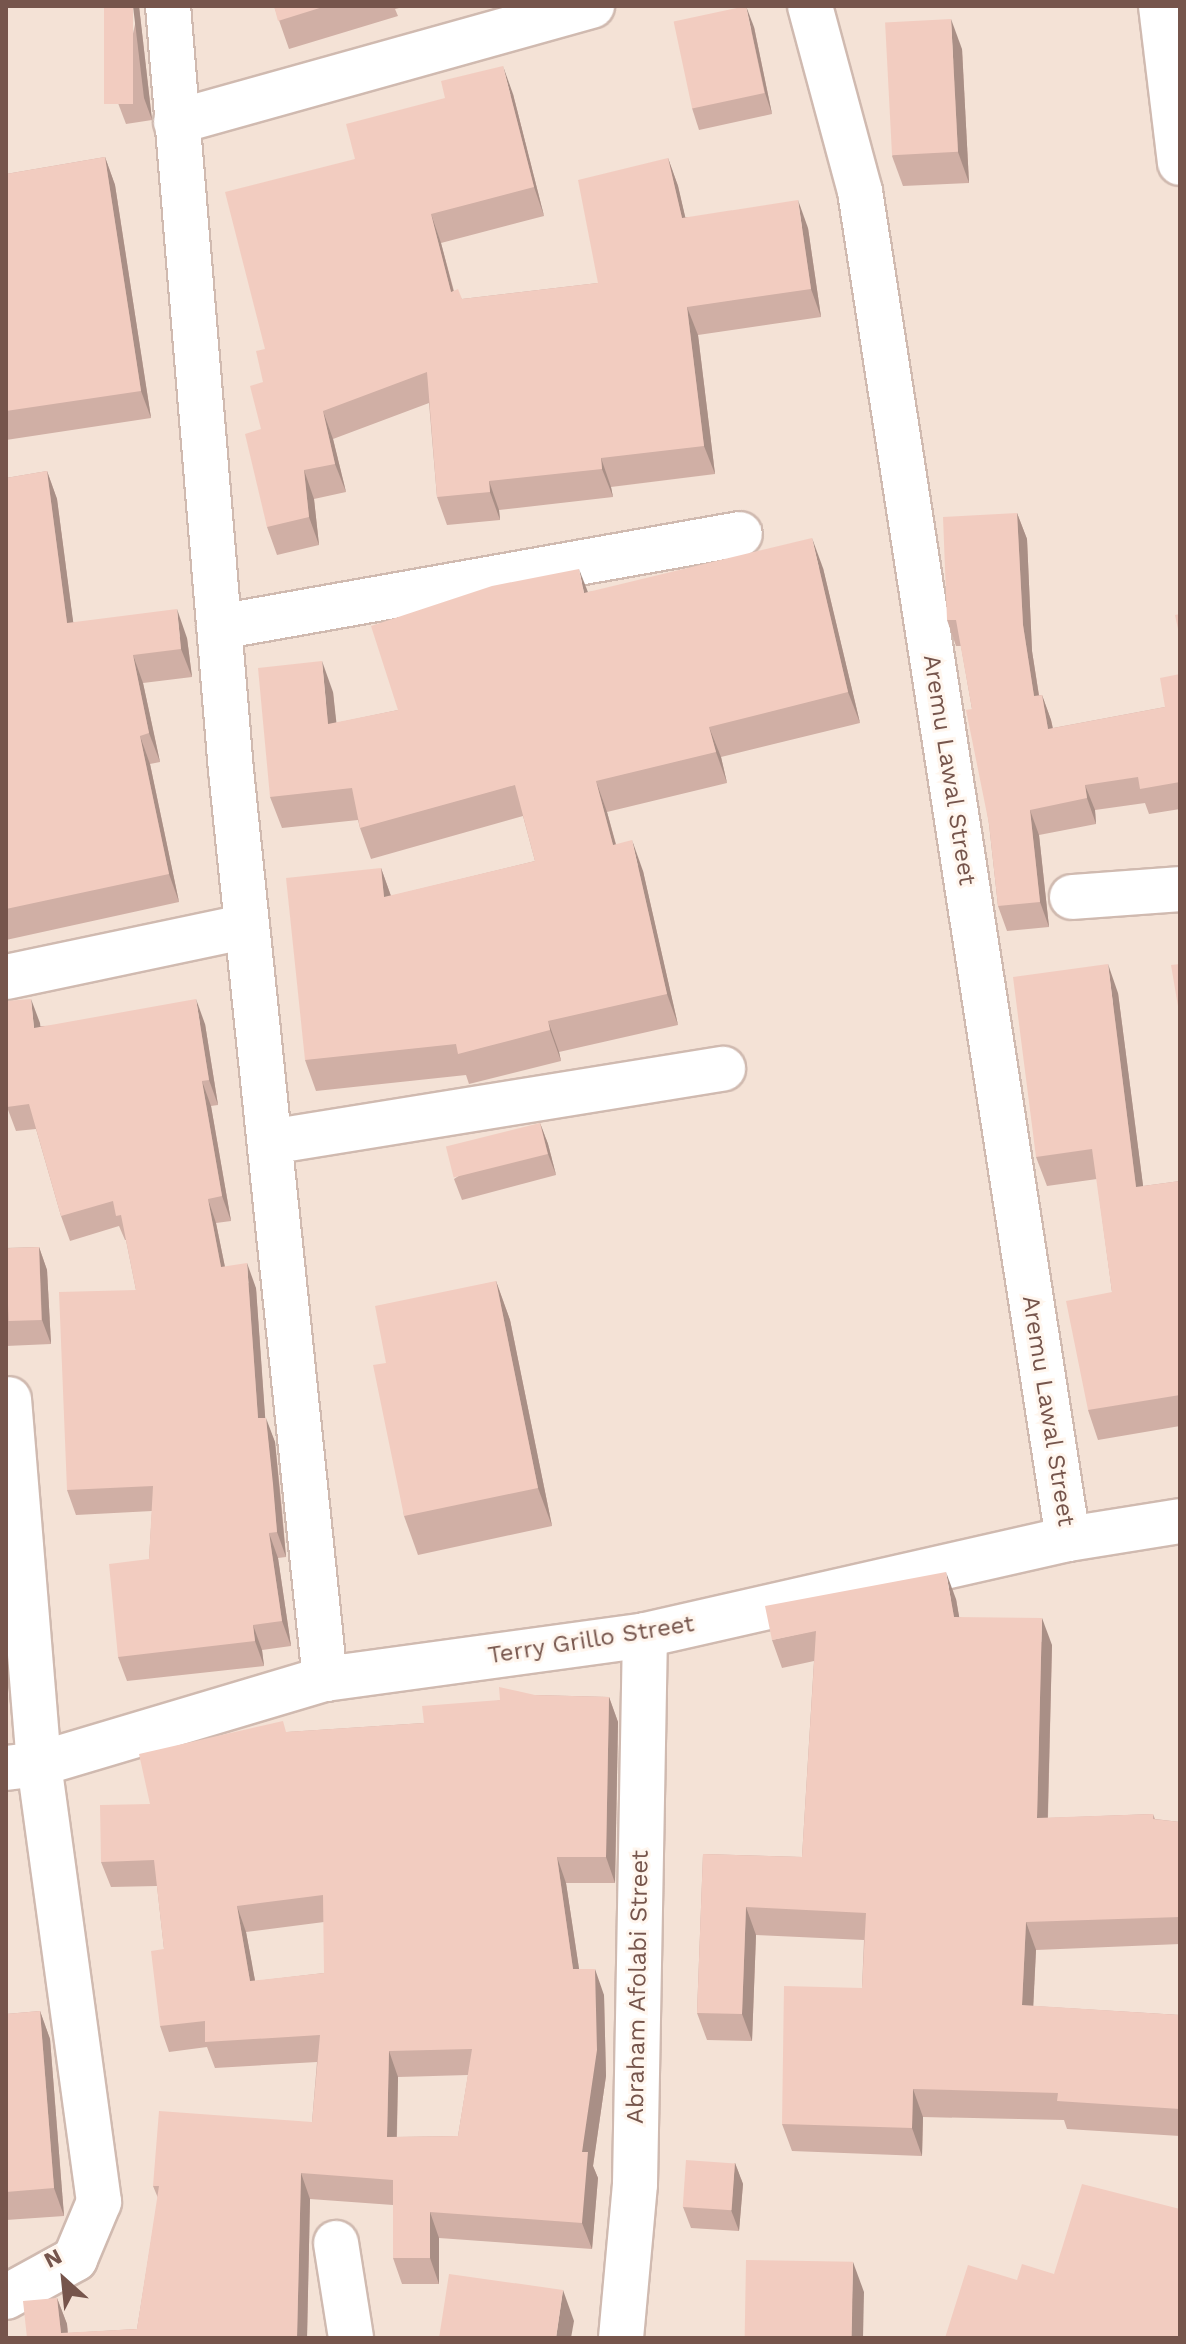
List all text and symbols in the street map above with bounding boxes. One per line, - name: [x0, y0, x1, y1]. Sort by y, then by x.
- street label: Aremu Lawal Street: [916, 652, 982, 888]
- street label: Aremu Lawal Street: [1015, 1293, 1081, 1529]
- street label: Terry Grillo Street: [486, 1609, 696, 1671]
- street label: Abraham Afolabi Street: [621, 1849, 655, 2125]
- north arrow: [24, 2240, 104, 2320]
- text: N: [40, 2243, 66, 2273]

